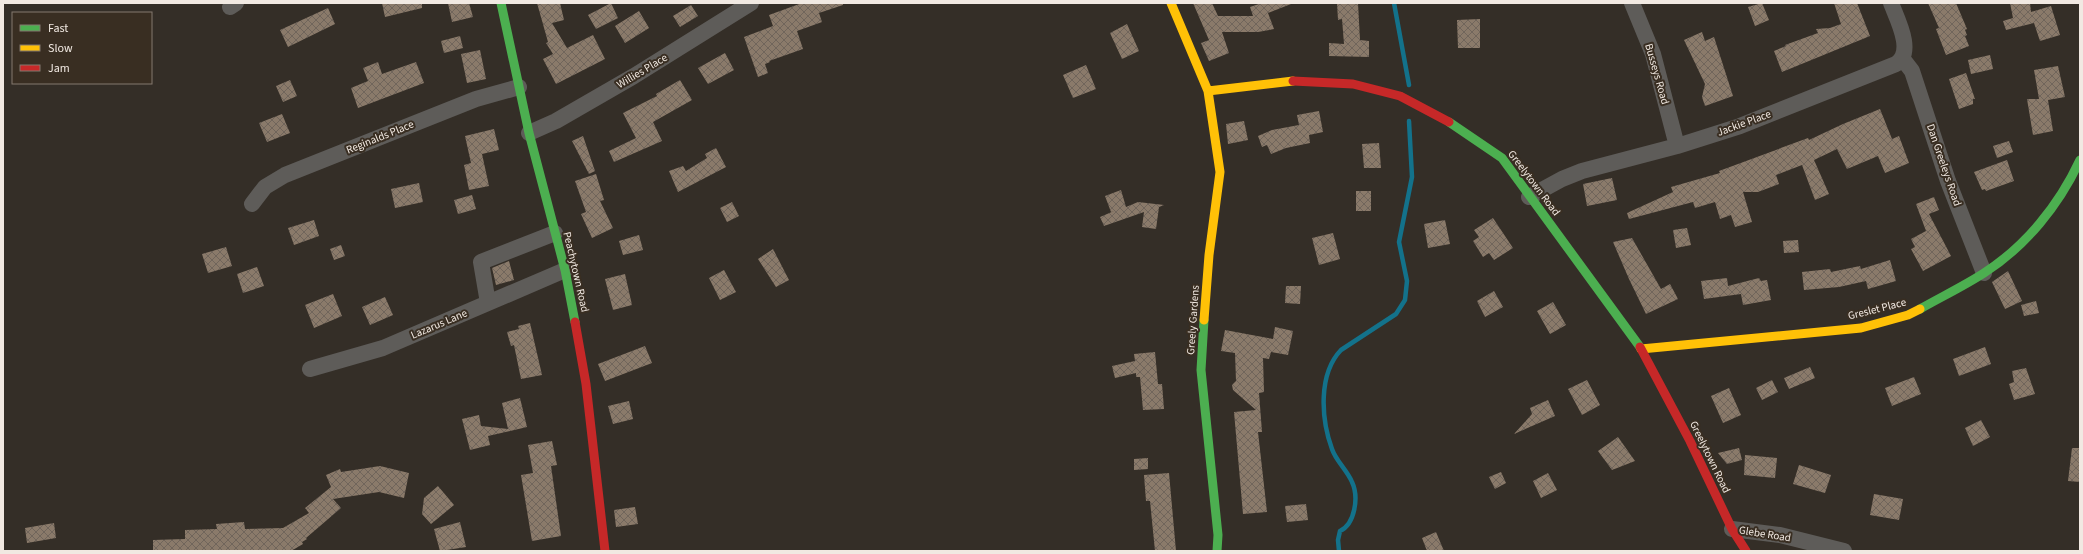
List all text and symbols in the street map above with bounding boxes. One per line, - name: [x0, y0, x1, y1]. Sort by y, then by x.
- legend: [12, 12, 152, 84]
- text: Fast: [48, 20, 68, 37]
- text: Slow: [48, 40, 73, 57]
- street label: Busseys Road: [1641, 42, 1673, 106]
- street label: Willies Place: [614, 50, 671, 92]
- text: Jam: [48, 60, 70, 77]
- street label: Jackie Place: [1715, 106, 1774, 140]
- street label: Reginalds Place: [344, 116, 417, 157]
- street label: Dan Greeleys Road: [1923, 122, 1965, 208]
- street label: Greelytown Road: [1504, 147, 1564, 219]
- street label: Peachytown Road: [559, 230, 593, 314]
- street label: Greely Gardens: [1183, 284, 1203, 355]
- street label: Greslet Place: [1846, 294, 1908, 323]
- street label: Lazarus Lane: [409, 305, 470, 343]
- street label: Greelytown Road: [1686, 418, 1734, 496]
- street label: Glebe Road: [1738, 522, 1792, 546]

